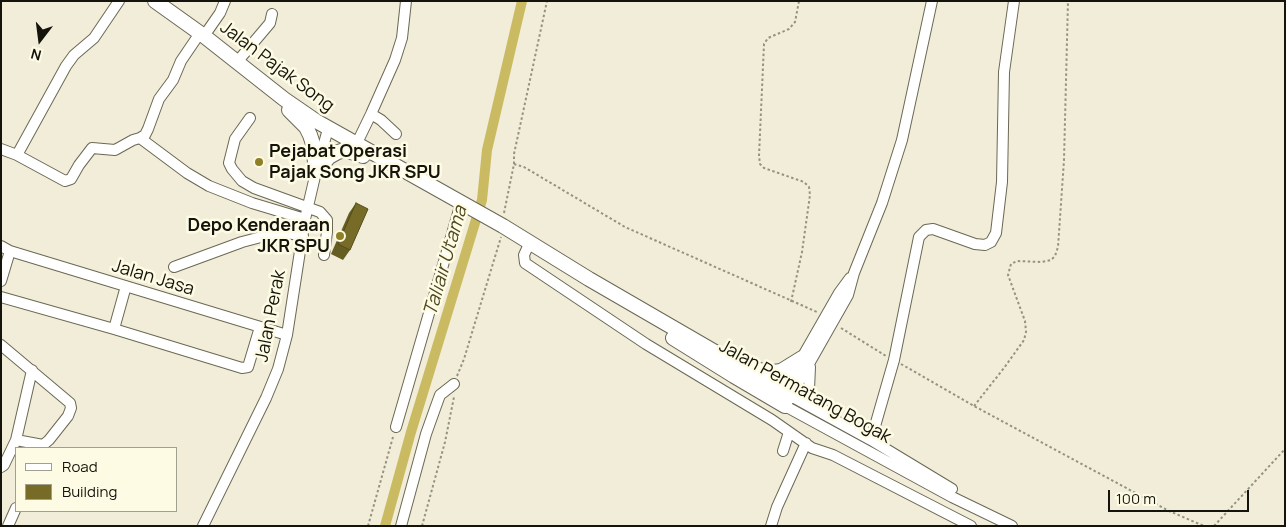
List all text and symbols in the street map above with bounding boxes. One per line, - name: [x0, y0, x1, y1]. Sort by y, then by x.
- north arrow: [15, 15, 65, 65]
- street label: Jalan Pajak Song: [216, 17, 338, 117]
- text: N: [29, 44, 43, 65]
- place label: Pejabat Operasi Pajak Song JKR SPU: [269, 141, 441, 183]
- marker: Pejabat Operasi Pajak Song JKR SPU: [253, 156, 265, 168]
- water label: Taliair Utama: [419, 203, 473, 319]
- place label: Depo Kenderaan JKR SPU: [188, 215, 330, 258]
- marker: Depo Kenderaan JKR SPU: [334, 230, 346, 242]
- street label: Jalan Jasa: [109, 255, 197, 301]
- street label: Jalan Perak: [252, 268, 290, 364]
- street label: Jalan Permatang Bogak: [715, 336, 895, 448]
- legend: [15, 447, 178, 512]
- text: Road: [62, 456, 98, 477]
- scale bar: [1111, 480, 1252, 512]
- text: Building: [62, 481, 117, 502]
- text: 100 m: [1116, 488, 1156, 509]

